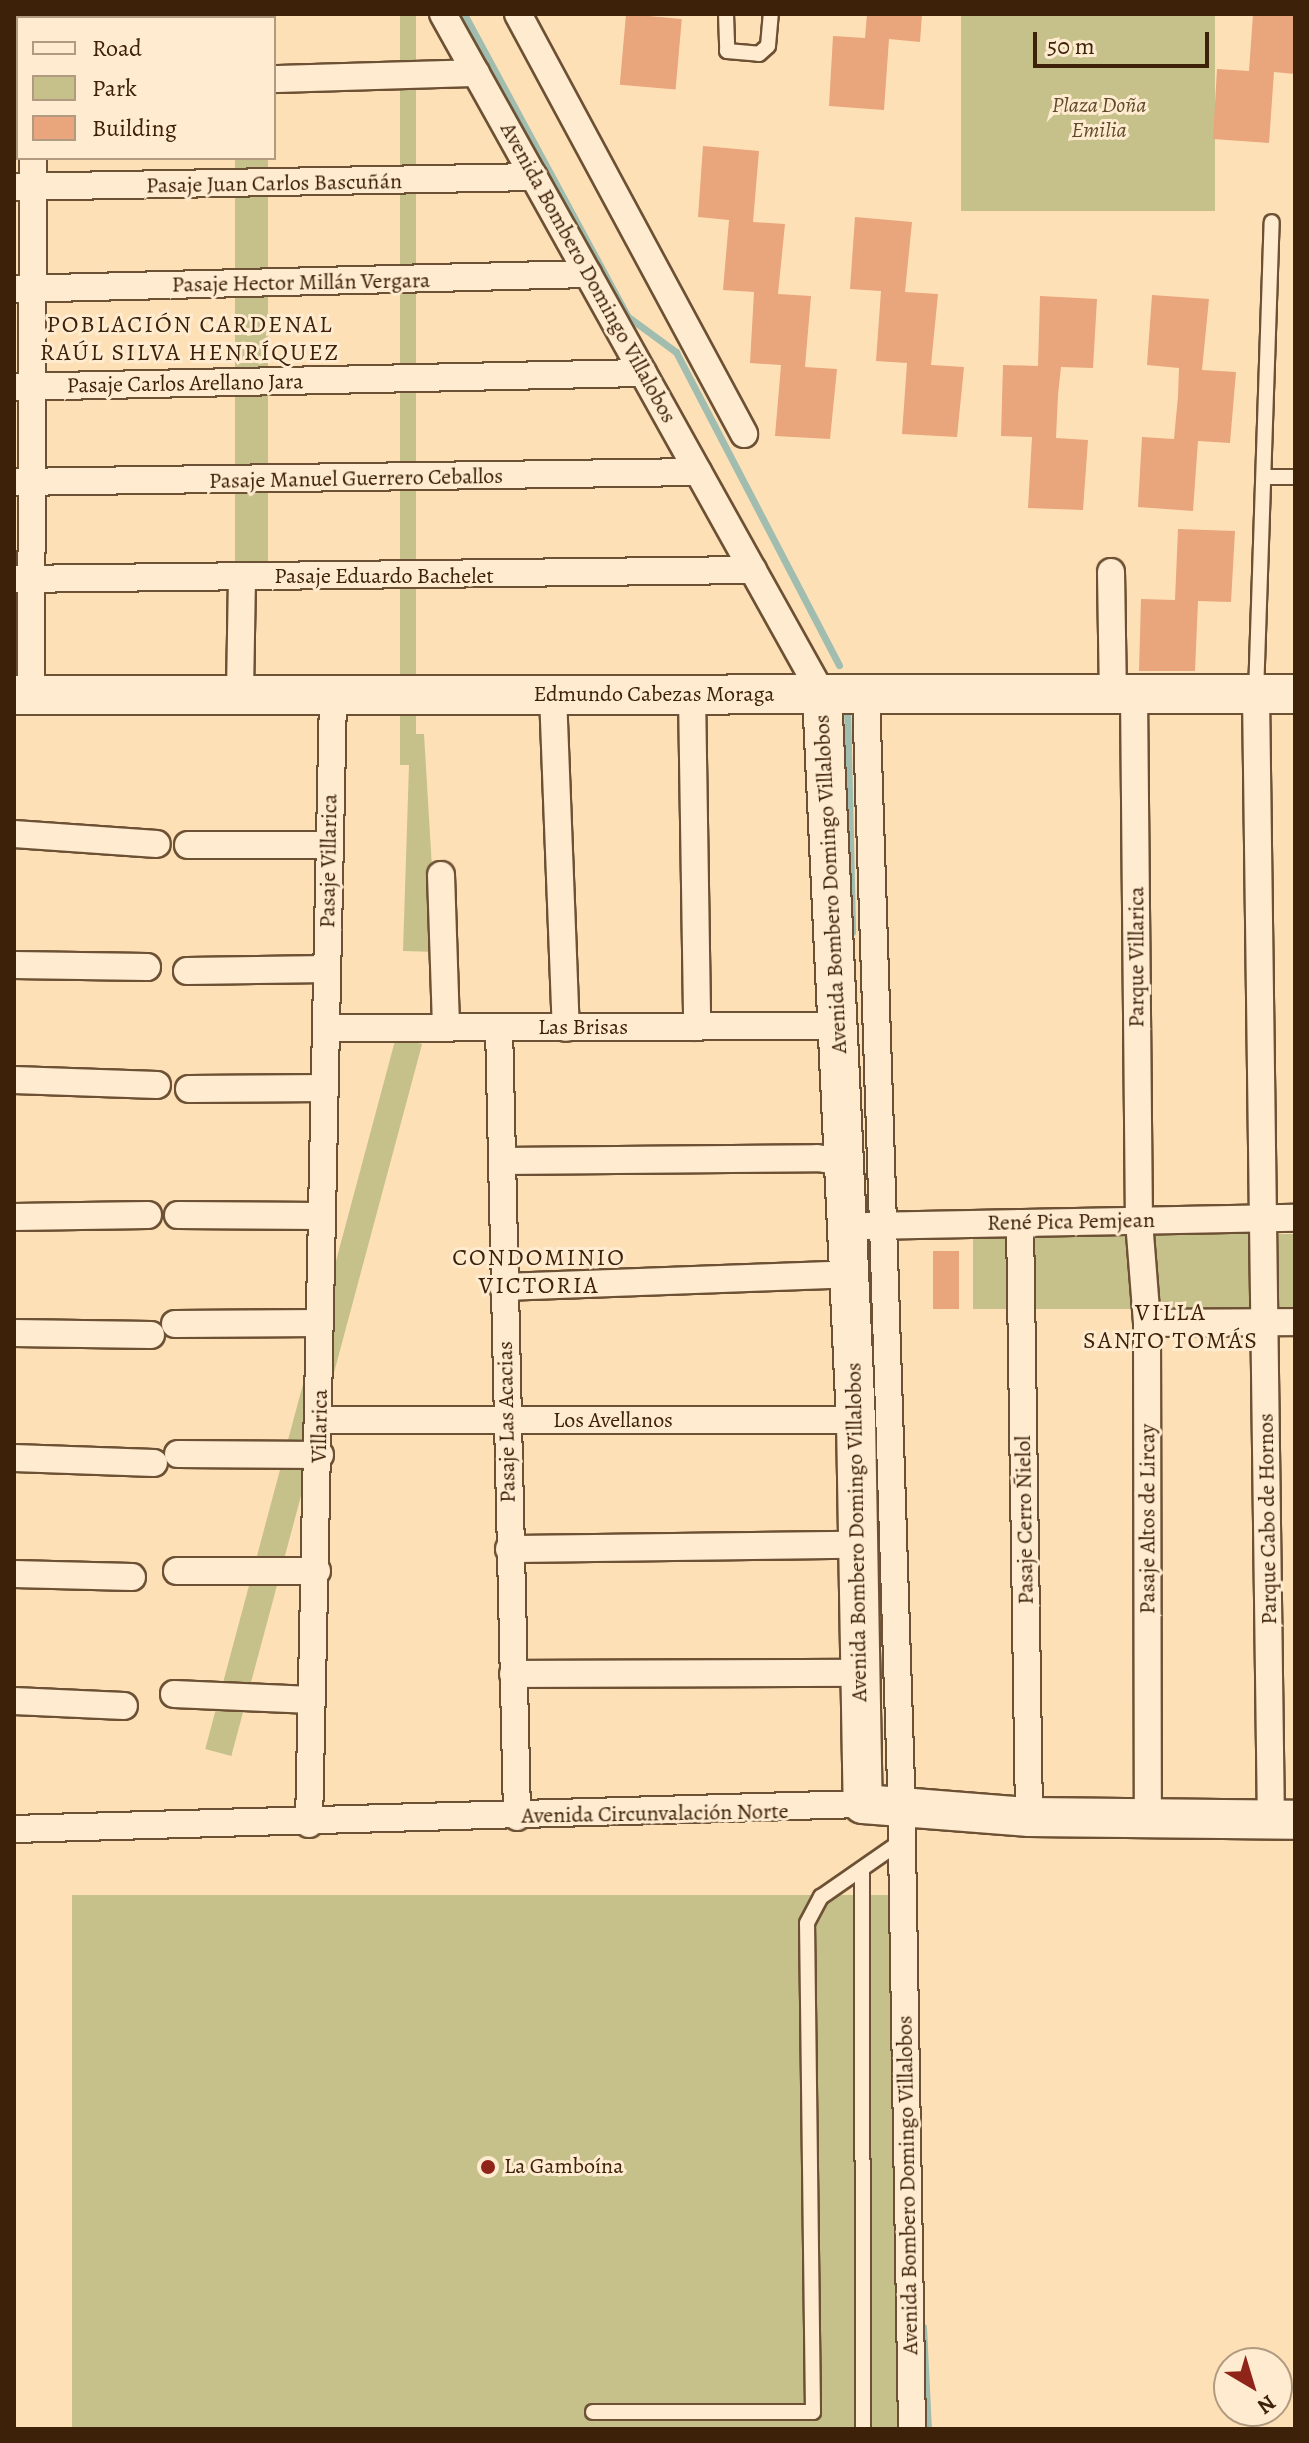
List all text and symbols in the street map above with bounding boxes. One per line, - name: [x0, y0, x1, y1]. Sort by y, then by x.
- legend: [16, 16, 276, 160]
- scale bar: [1037, 16, 1213, 66]
- text: 50 m: [1047, 30, 1095, 62]
- text: Road: [92, 32, 142, 64]
- text: Park: [92, 72, 137, 104]
- park label: Plaza Doña Emilia: [1052, 92, 1146, 144]
- text: Building: [92, 112, 177, 144]
- street label: Avenida Bombero Domingo Villalobos: [494, 118, 682, 428]
- street label: Pasaje Juan Carlos Bascuñán: [146, 169, 402, 199]
- street label: Pasaje Hector Millán Vergara: [171, 268, 431, 298]
- district label: POBLACIÓN CARDENAL RAÚL SILVA HENRÍQUEZ: [40, 311, 340, 367]
- street label: Pasaje Carlos Arellano Jara: [66, 369, 304, 399]
- street label: Pasaje Manuel Guerrero Ceballos: [209, 463, 503, 495]
- street label: Pasaje Eduardo Bachelet: [274, 564, 494, 590]
- street label: Edmundo Cabezas Moraga: [534, 682, 774, 708]
- street label: Avenida Bombero Domingo Villalobos: [809, 714, 853, 1054]
- street label: Pasaje Villarica: [315, 794, 343, 928]
- street label: Parque Villarica: [1124, 886, 1150, 1028]
- street label: Las Brisas: [538, 1015, 628, 1041]
- street label: René Pica Pemjean: [987, 1207, 1155, 1237]
- district label: CONDOMINIO VICTORIA: [452, 1244, 626, 1300]
- district label: VILLA SANTO TOMÁS: [1083, 1299, 1259, 1355]
- street label: Pasaje Las Acacias: [492, 1341, 522, 1503]
- street label: Avenida Bombero Domingo Villalobos: [841, 1362, 873, 1702]
- street label: Villarica: [306, 1389, 334, 1463]
- street label: Los Avellanos: [553, 1408, 673, 1434]
- street label: Parque Cabo de Hornos: [1253, 1413, 1283, 1625]
- street label: Pasaje Altos de Lircay: [1135, 1424, 1161, 1614]
- street label: Pasaje Cerro Ñielol: [1010, 1435, 1040, 1605]
- street label: Avenida Circunvalación Norte: [521, 1798, 789, 1830]
- street label: Avenida Bombero Domingo Villalobos: [892, 2015, 924, 2355]
- place label: La Gamboína: [504, 2154, 623, 2180]
- marker: La Gamboína: [479, 2158, 497, 2176]
- north arrow: [1213, 2347, 1293, 2427]
- text: N: [1251, 2388, 1282, 2421]

